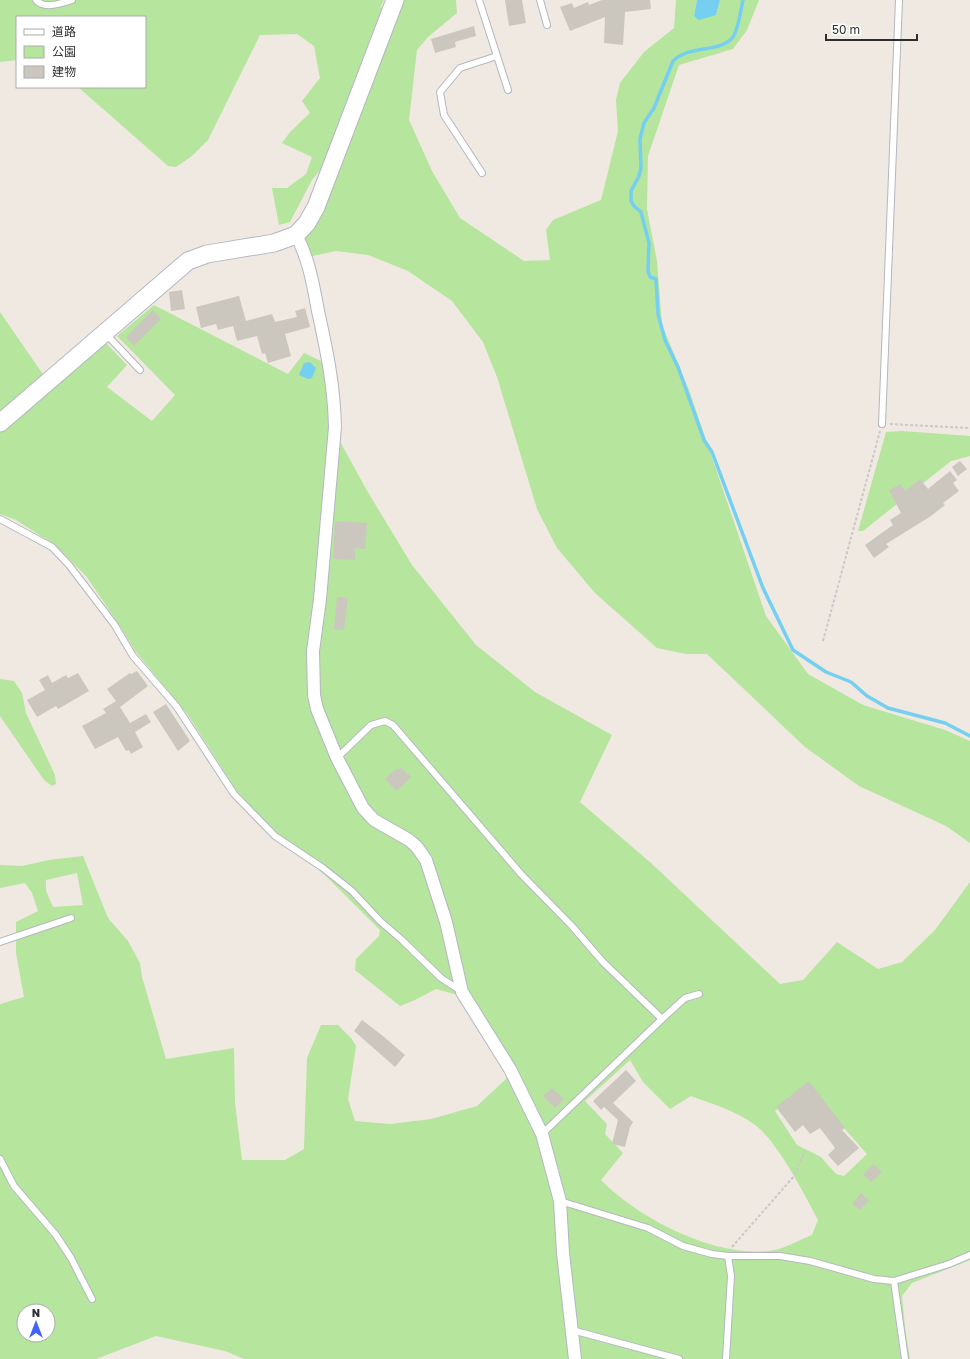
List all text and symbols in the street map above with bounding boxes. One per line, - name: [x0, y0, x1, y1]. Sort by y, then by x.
- legend: [16, 16, 146, 88]
- scale bar: [826, 16, 917, 42]
- text: 50 m: [832, 22, 860, 37]
- text: 道路: [52, 24, 76, 39]
- text: 公園: [52, 44, 76, 59]
- text: 建物: [52, 64, 76, 79]
- north arrow: [16, 1303, 56, 1343]
- text: N: [32, 1306, 40, 1319]

